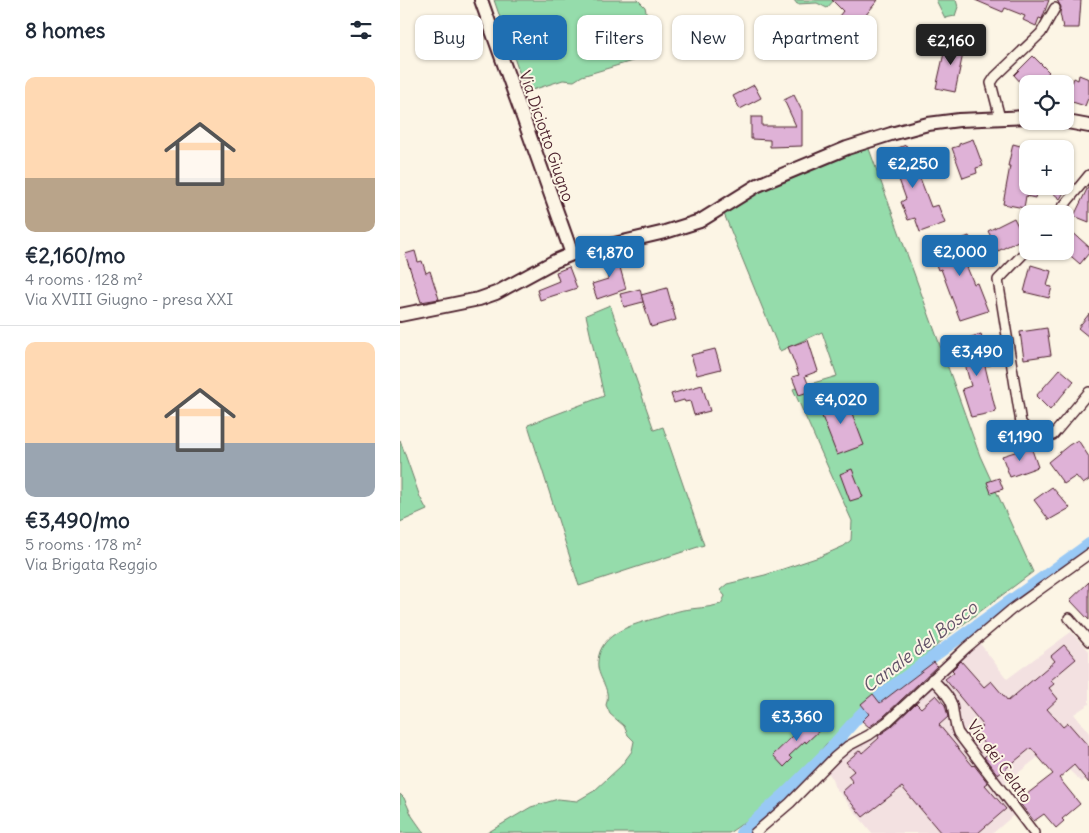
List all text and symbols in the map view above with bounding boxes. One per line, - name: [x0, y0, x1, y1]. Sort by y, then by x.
- chip: Buy: [415, 15, 483, 60]
- chip: Rent: [493, 15, 567, 60]
- chip: Filters: [577, 15, 662, 60]
- chip: New: [672, 15, 744, 60]
- chip: Apartment: [754, 15, 877, 60]
- icon: filters: [347, 16, 375, 44]
- text: 8 homes: [25, 17, 105, 44]
- pin: €2,160: [910, 23, 992, 66]
- text: €2,160: [927, 30, 975, 50]
- street label: Via Diciotto Giugno: [515, 68, 579, 204]
- map controls: [1019, 75, 1074, 260]
- button: locate: [1019, 75, 1074, 130]
- icon: home: [155, 109, 245, 199]
- button: +: [1019, 140, 1074, 195]
- pin: €2,250: [872, 146, 954, 189]
- text: €2,250: [888, 153, 938, 173]
- button: −: [1019, 205, 1074, 260]
- pin: €2,000: [919, 234, 1001, 277]
- pin: €1,870: [569, 236, 651, 278]
- text: €2,000: [933, 241, 987, 261]
- text: €2,160/mo: [25, 242, 125, 269]
- text: €1,870: [586, 242, 634, 262]
- text: 4 rooms · 128 m²: [25, 269, 143, 289]
- text: Via XVIII Giugno - presa XXI: [25, 289, 233, 309]
- pin: €3,490: [936, 334, 1018, 377]
- text: €3,490: [951, 341, 1003, 361]
- icon: home: [155, 375, 245, 465]
- pin: €4,020: [800, 382, 882, 425]
- text: €4,020: [815, 389, 867, 409]
- pin: €1,190: [979, 420, 1061, 462]
- text: €1,190: [997, 426, 1043, 446]
- text: €3,490/mo: [25, 507, 130, 534]
- text: 5 rooms · 178 m²: [25, 534, 142, 554]
- text: Via Brigata Reggio: [25, 554, 157, 574]
- water label: Canale del Bosco: [858, 595, 983, 697]
- pin: €3,360: [756, 700, 838, 742]
- text: €3,360: [771, 706, 823, 726]
- street label: Via dei Celato: [963, 716, 1037, 806]

